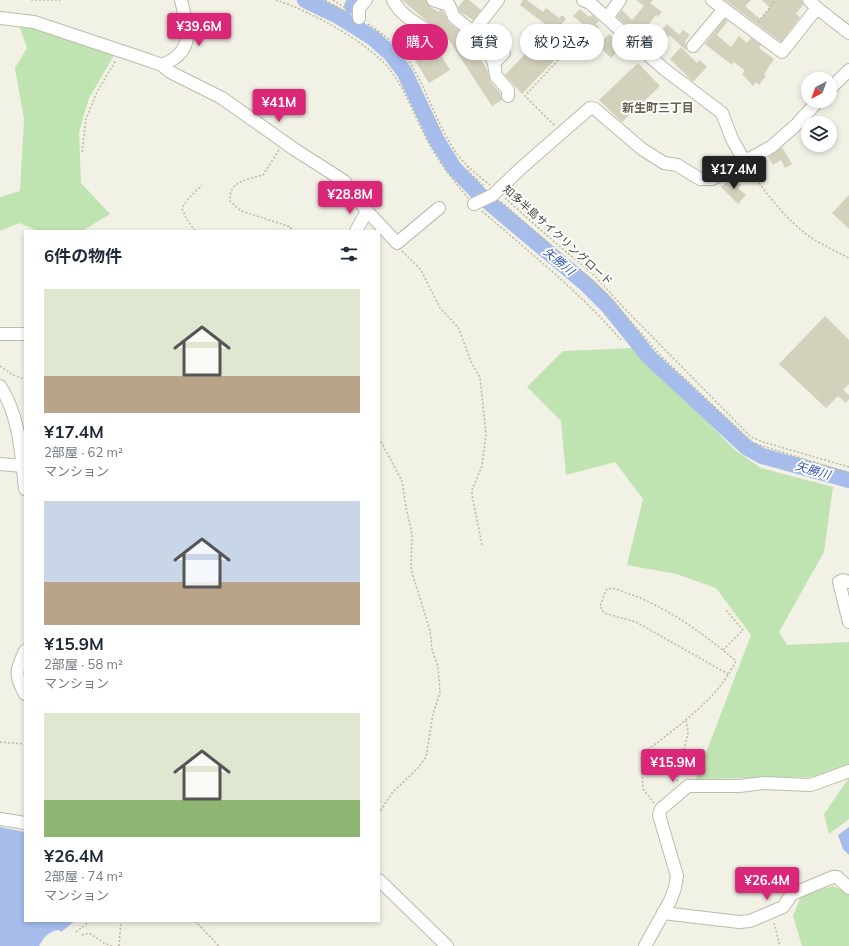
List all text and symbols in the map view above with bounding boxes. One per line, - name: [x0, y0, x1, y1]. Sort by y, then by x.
- pin: ¥39.6M: [166, 13, 232, 47]
- text: ¥39.6M: [176, 18, 222, 34]
- chip: 購入: [392, 24, 448, 60]
- chip: 賃貸: [456, 24, 512, 60]
- chip: 絞り込み: [520, 24, 604, 60]
- chip: 新着: [612, 24, 668, 60]
- north arrow: [801, 72, 837, 108]
- map controls: [801, 72, 837, 152]
- pin: ¥41M: [255, 89, 303, 123]
- text: ¥41M: [262, 94, 296, 110]
- district label: 新生町三丁目: [622, 100, 694, 115]
- button: layers: [801, 116, 837, 152]
- pin: ¥17.4M: [701, 156, 767, 190]
- text: ¥17.4M: [711, 161, 757, 177]
- pin: ¥28.8M: [317, 181, 383, 215]
- street label: 知多半島サイクリングロード: [500, 182, 616, 288]
- text: ¥28.8M: [327, 186, 373, 202]
- icon: filters: [338, 243, 360, 265]
- water label: 矢勝川: [540, 244, 579, 280]
- text: 6件の物件: [44, 245, 122, 266]
- icon: home: [166, 315, 238, 387]
- text: ¥17.4M: [44, 421, 104, 442]
- text: 2部屋 · 62 m²: [44, 444, 123, 460]
- water label: 矢勝川: [794, 458, 834, 483]
- text: マンション: [44, 463, 109, 479]
- icon: home: [166, 527, 238, 599]
- text: ¥15.9M: [44, 633, 104, 654]
- text: 2部屋 · 58 m²: [44, 656, 123, 672]
- text: マンション: [44, 675, 109, 691]
- icon: home: [166, 739, 238, 811]
- pin: ¥15.9M: [640, 749, 706, 783]
- text: ¥15.9M: [650, 754, 696, 770]
- text: ¥26.4M: [44, 845, 104, 866]
- pin: ¥26.4M: [734, 867, 800, 901]
- text: 2部屋 · 74 m²: [44, 868, 123, 884]
- text: ¥26.4M: [744, 872, 790, 888]
- text: マンション: [44, 887, 109, 903]

